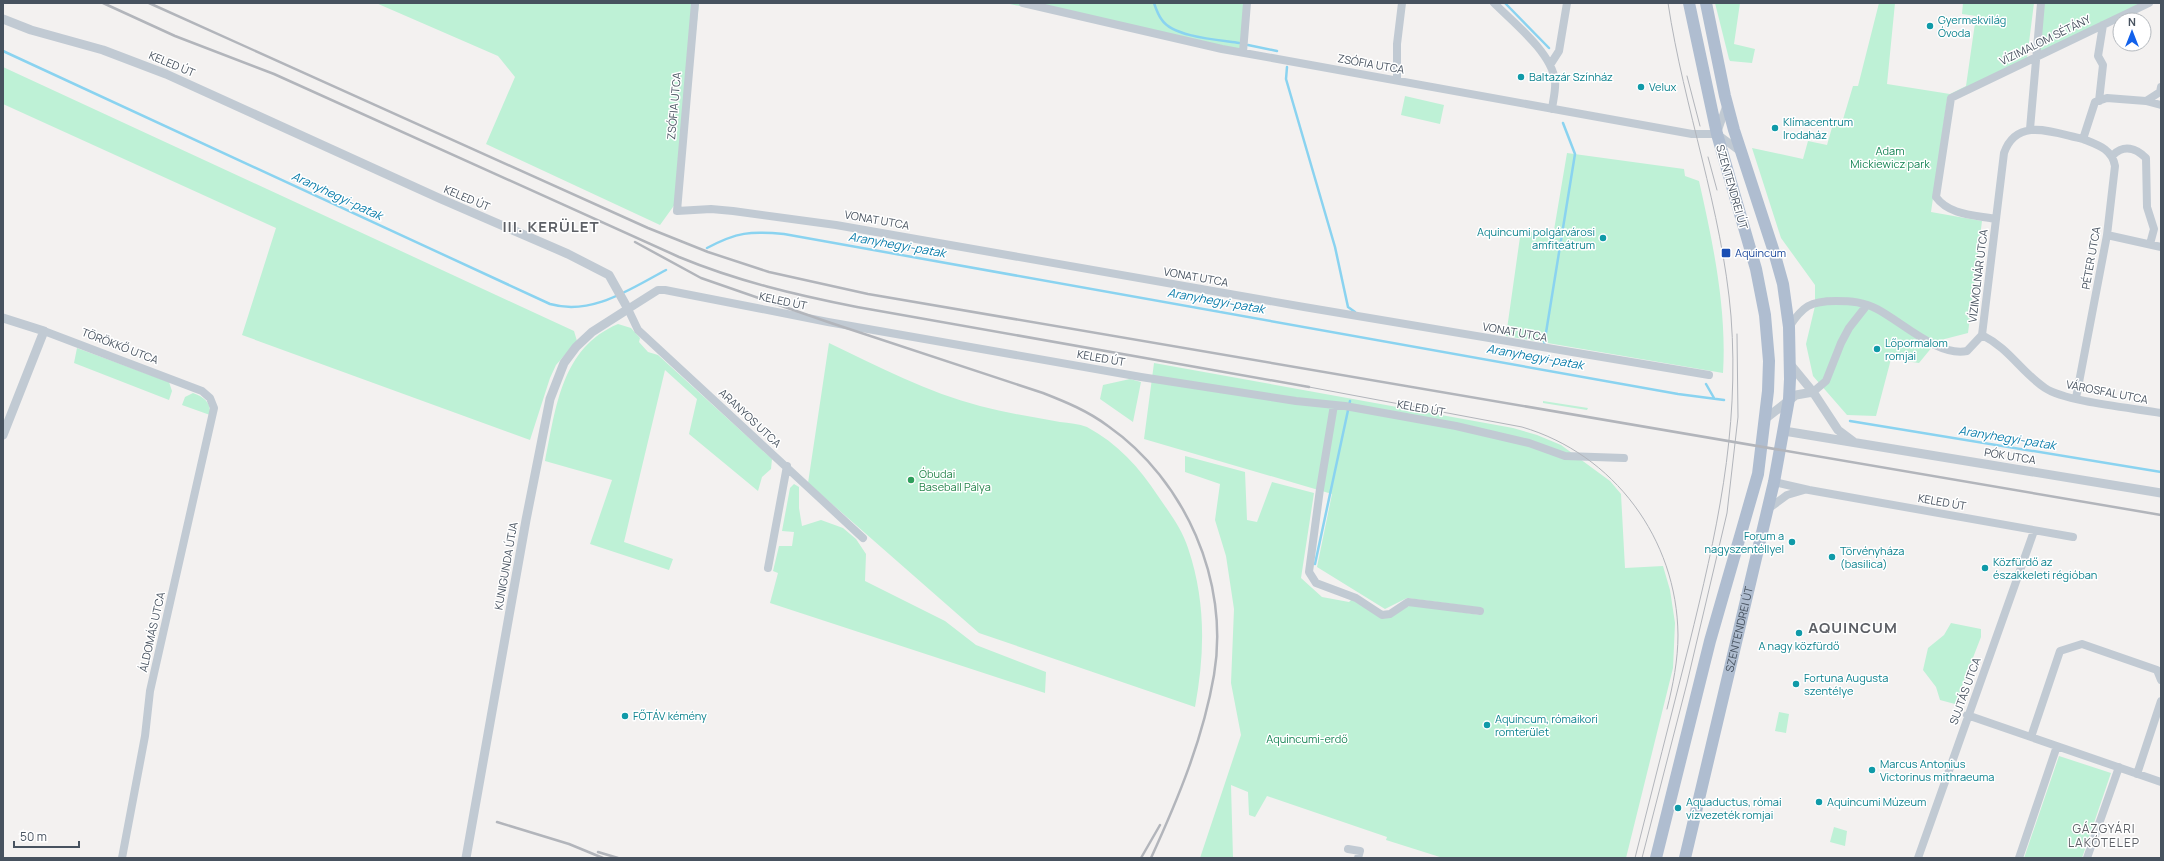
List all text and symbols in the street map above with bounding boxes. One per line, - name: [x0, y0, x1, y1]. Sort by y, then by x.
- street label: VÍZIMALOM SÉTÁNY: [1997, 11, 2094, 68]
- place label: Gyermekvilág Óvoda: [1938, 12, 2006, 40]
- north arrow: [2112, 12, 2152, 52]
- text: N: [2128, 14, 2136, 29]
- marker: Gyermekvilág Óvoda: [1925, 21, 1935, 31]
- street label: KELED ÚT: [147, 47, 198, 80]
- street label: ZSÓFIA UTCA: [1336, 50, 1406, 77]
- place label: Baltazár Színház: [1529, 69, 1613, 84]
- street label: ZSÓFIA UTCA: [663, 72, 684, 140]
- marker: Baltazár Színház: [1516, 72, 1526, 82]
- place label: Velux: [1649, 79, 1677, 94]
- marker: Velux: [1636, 82, 1646, 92]
- place label: Klímacentrum Irodaház: [1783, 114, 1853, 142]
- marker: Klímacentrum Irodaház: [1770, 123, 1780, 133]
- street label: SZENTENDREI ÚT: [1713, 143, 1752, 231]
- park label: Adam Mickiewicz park: [1850, 143, 1930, 171]
- water label: Aranyhegyi-patak: [289, 167, 387, 225]
- street label: KELED ÚT: [442, 181, 493, 214]
- street label: VONAT UTCA: [844, 206, 911, 233]
- district label: III. KERÜLET: [502, 216, 600, 237]
- place label: Aquincumi polgárvárosi amfiteátrum: [1477, 224, 1595, 252]
- street label: PÉTER UTCA: [2078, 225, 2103, 291]
- water label: Aranyhegyi-patak: [847, 228, 949, 262]
- street label: VÍZIMOLNÁR UTCA: [1964, 228, 1991, 323]
- marker: Aquincumi polgárvárosi amfiteátrum: [1598, 233, 1608, 243]
- place label: Aquincum: [1735, 245, 1786, 260]
- marker: Aquincum: [1720, 247, 1732, 259]
- street label: VONAT UTCA: [1163, 263, 1230, 290]
- water label: Aranyhegyi-patak: [1166, 284, 1268, 318]
- street label: KELED ÚT: [758, 288, 809, 313]
- street label: VONAT UTCA: [1482, 318, 1549, 345]
- street label: TÖRÖKKŐ UTCA: [80, 324, 161, 367]
- place label: Lőpormalom romjai: [1885, 335, 1948, 363]
- water label: Aranyhegyi-patak: [1485, 340, 1587, 374]
- marker: Lőpormalom romjai: [1872, 344, 1882, 354]
- street label: KELED ÚT: [1076, 346, 1127, 369]
- street label: VÁROSFAL UTCA: [2065, 376, 2149, 407]
- street label: ARANYOS UTCA: [716, 385, 785, 450]
- street label: KELED ÚT: [1396, 396, 1447, 419]
- water label: Aranyhegyi-patak: [1957, 421, 2059, 454]
- street label: PÓK UTCA: [1983, 444, 2037, 467]
- place label: Óbudai Baseball Pálya: [919, 466, 991, 494]
- marker: Óbudai Baseball Pálya: [906, 475, 916, 485]
- street label: KELED ÚT: [1917, 490, 1968, 513]
- street label: KUNIGUNDA ÚTJA: [490, 521, 521, 611]
- place label: Forum a nagyszentéllyel: [1705, 528, 1784, 556]
- marker: Forum a nagyszentéllyel: [1787, 537, 1797, 547]
- place label: Törvényháza (basilica): [1840, 543, 1904, 571]
- marker: Törvényháza (basilica): [1827, 552, 1837, 562]
- place label: Közfürdő az északkeleti régióban: [1993, 554, 2097, 582]
- marker: Közfürdő az északkeleti régióban: [1980, 563, 1990, 573]
- street label: SZENTENDREI ÚT: [1721, 585, 1756, 673]
- street label: ÁLDOMÁS UTCA: [135, 590, 168, 673]
- district label: AQUINCUM: [1808, 617, 1898, 638]
- marker: A nagy közfürdő: [1794, 628, 1804, 638]
- place label: A nagy közfürdő: [1758, 638, 1840, 653]
- street label: SUJTÁS UTCA: [1945, 655, 1984, 727]
- place label: Fortuna Augusta szentélye: [1804, 670, 1888, 698]
- marker: Fortuna Augusta szentélye: [1791, 679, 1801, 689]
- place label: FŐTÁV kémény: [633, 708, 707, 723]
- marker: FŐTÁV kémény: [620, 711, 630, 721]
- place label: Aquincum, rómaikori romterület: [1495, 711, 1598, 739]
- marker: Aquincum, rómaikori romterület: [1482, 720, 1492, 730]
- park label: Aquincumi-erdő: [1266, 731, 1348, 746]
- place label: Marcus Antonius Victorinus mithraeuma: [1880, 756, 1994, 784]
- marker: Marcus Antonius Victorinus mithraeuma: [1867, 765, 1877, 775]
- place label: Aquaductus, római vízvezeték romjai: [1686, 794, 1781, 822]
- place label: Aquincumi Múzeum: [1827, 794, 1926, 809]
- marker: Aquincumi Múzeum: [1814, 797, 1824, 807]
- marker: Aquaductus, római vízvezeték romjai: [1673, 803, 1683, 813]
- district label: GÁZGYÁRI LAKÓTELEP: [2068, 820, 2140, 851]
- scale bar: [14, 823, 79, 849]
- text: 50 m: [20, 828, 47, 845]

